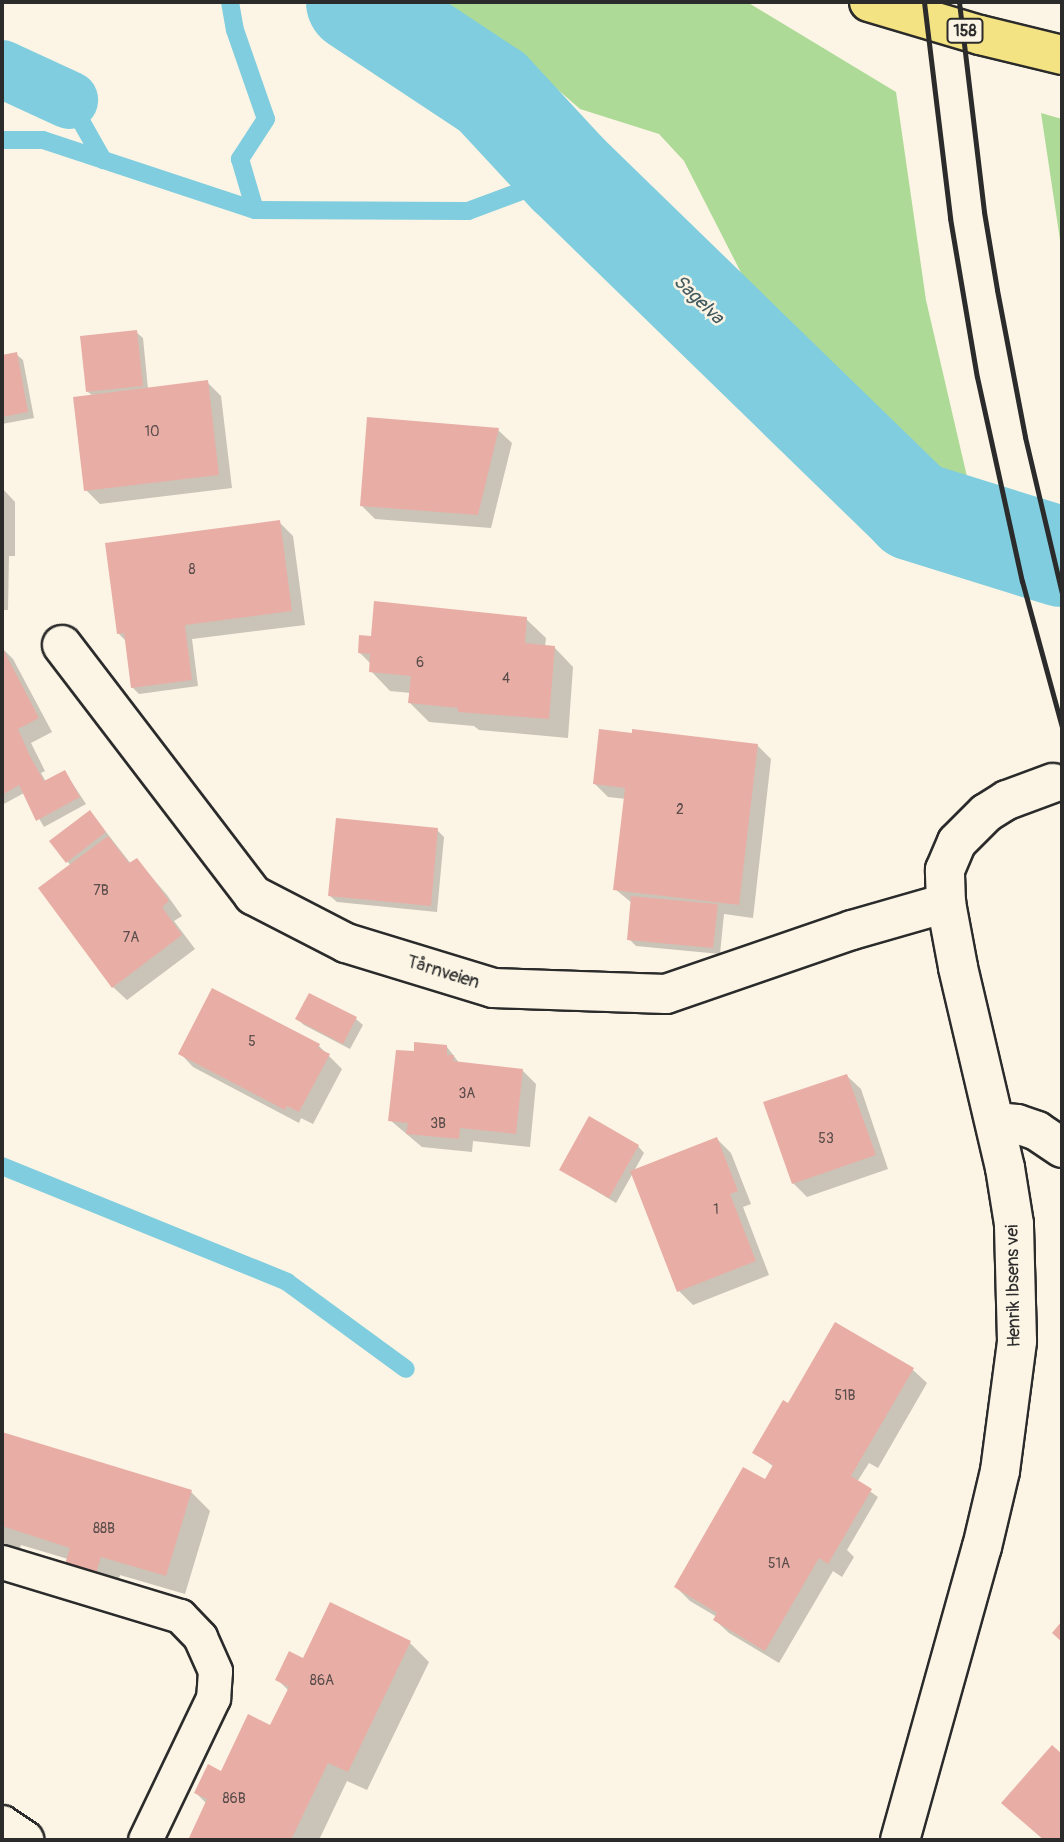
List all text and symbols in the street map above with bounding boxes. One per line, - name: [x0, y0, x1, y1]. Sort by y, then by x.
- road number: 158: [946, 19, 984, 44]
- water label: Sagelva: [668, 271, 728, 329]
- house number: 10: [144, 424, 160, 440]
- house number: 8: [188, 562, 196, 578]
- house number: 6: [416, 655, 424, 671]
- house number: 4: [502, 671, 510, 687]
- house number: 2: [676, 802, 684, 818]
- house number: 7B: [93, 883, 109, 899]
- house number: 7A: [123, 930, 139, 946]
- street label: Tårnveien: [404, 952, 482, 994]
- house number: 5: [248, 1034, 256, 1050]
- house number: 3A: [459, 1086, 475, 1102]
- house number: 3B: [430, 1116, 446, 1132]
- house number: 53: [818, 1131, 834, 1147]
- house number: 1: [713, 1202, 719, 1218]
- street label: Henrik Ibsens vei: [1002, 1224, 1026, 1348]
- house number: 51B: [835, 1388, 855, 1404]
- house number: 88B: [93, 1521, 115, 1537]
- house number: 51A: [768, 1556, 790, 1572]
- house number: 86A: [310, 1673, 334, 1689]
- house number: 86B: [222, 1791, 246, 1807]

